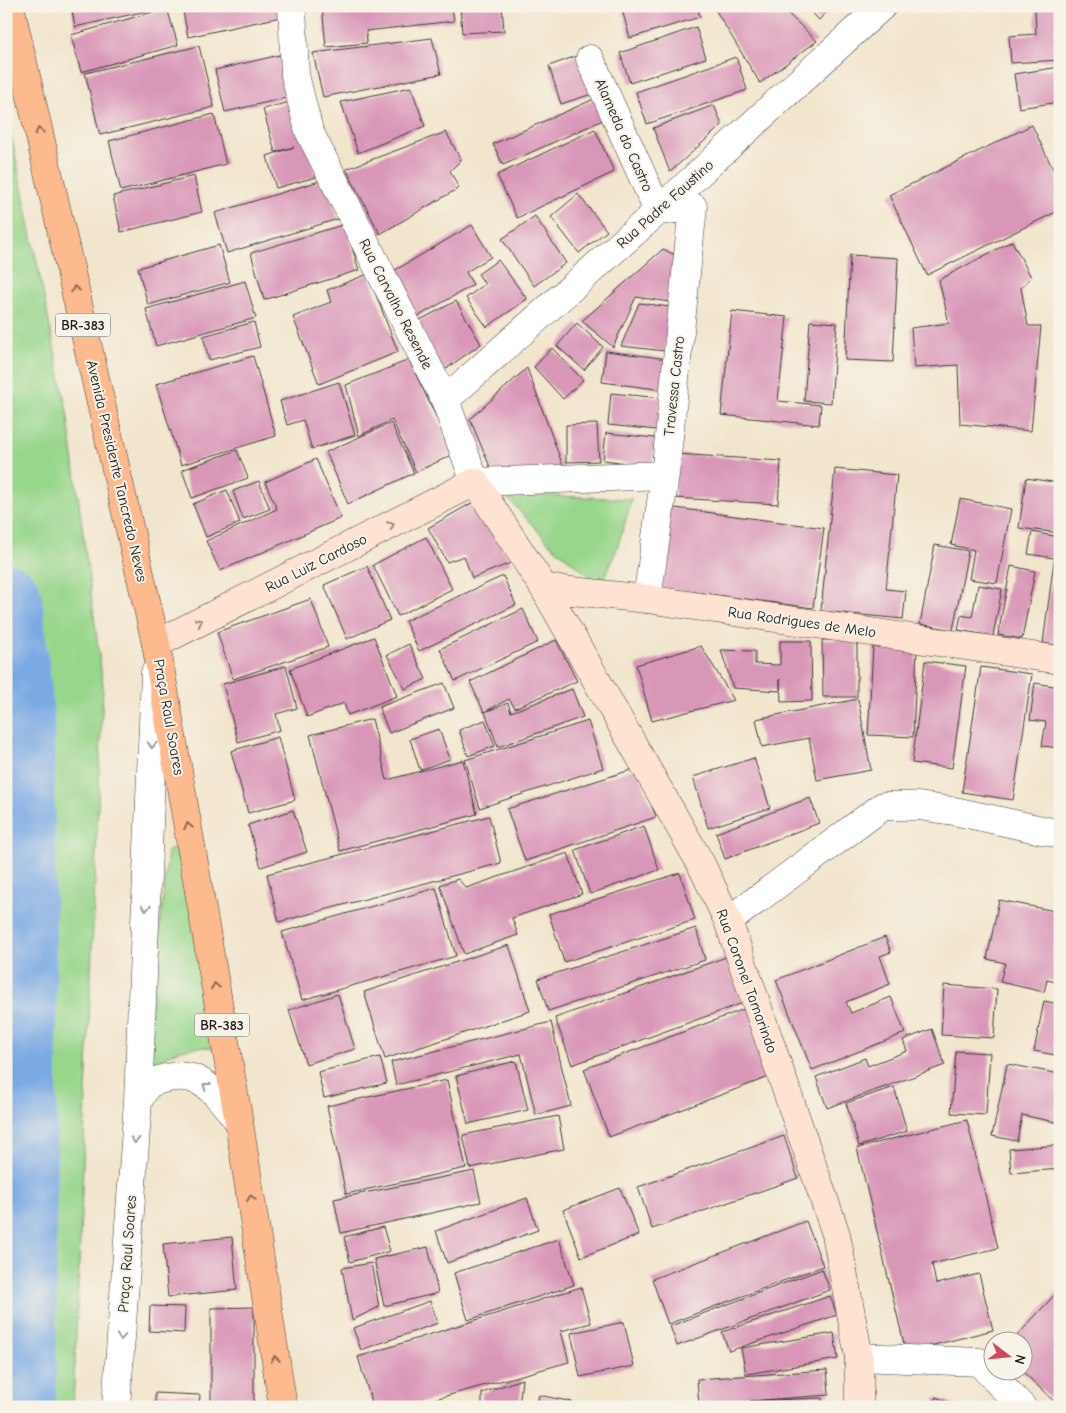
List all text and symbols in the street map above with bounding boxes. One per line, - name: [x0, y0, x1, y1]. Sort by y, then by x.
- street label: Alameda do Castro: [591, 75, 657, 195]
- one-way arrow: [34, 127, 45, 135]
- street label: Rua Padre Faustino: [613, 156, 717, 252]
- street label: Rua Carvalho Resende: [355, 236, 437, 373]
- one-way arrow: [70, 285, 81, 294]
- road number: BR-383: [56, 314, 110, 336]
- street label: Travessa Castro: [660, 335, 688, 437]
- street label: Avenida Presidente Tancredo Neves: [83, 358, 151, 584]
- one-way arrow: [386, 520, 395, 531]
- street label: Rua Luiz Cardoso: [262, 530, 370, 596]
- street label: Rua Rodrigues de Melo: [727, 603, 877, 641]
- one-way arrow: [194, 618, 203, 628]
- street label: Praça Raul Soares: [150, 658, 188, 776]
- one-way arrow: [147, 742, 157, 749]
- one-way arrow: [183, 821, 193, 830]
- one-way arrow: [140, 904, 151, 912]
- street label: Rua Coronel Tamarindo: [713, 906, 781, 1056]
- one-way arrow: [211, 982, 221, 990]
- road number: BR-383: [194, 1014, 250, 1036]
- one-way arrow: [202, 1083, 212, 1092]
- one-way arrow: [130, 1136, 141, 1144]
- one-way arrow: [246, 1194, 256, 1202]
- street label: Praça Raul Soares: [114, 1195, 140, 1313]
- north arrow: [984, 1330, 1034, 1380]
- one-way arrow: [116, 1333, 127, 1341]
- text: N: [1011, 1353, 1029, 1366]
- one-way arrow: [271, 1354, 281, 1363]

